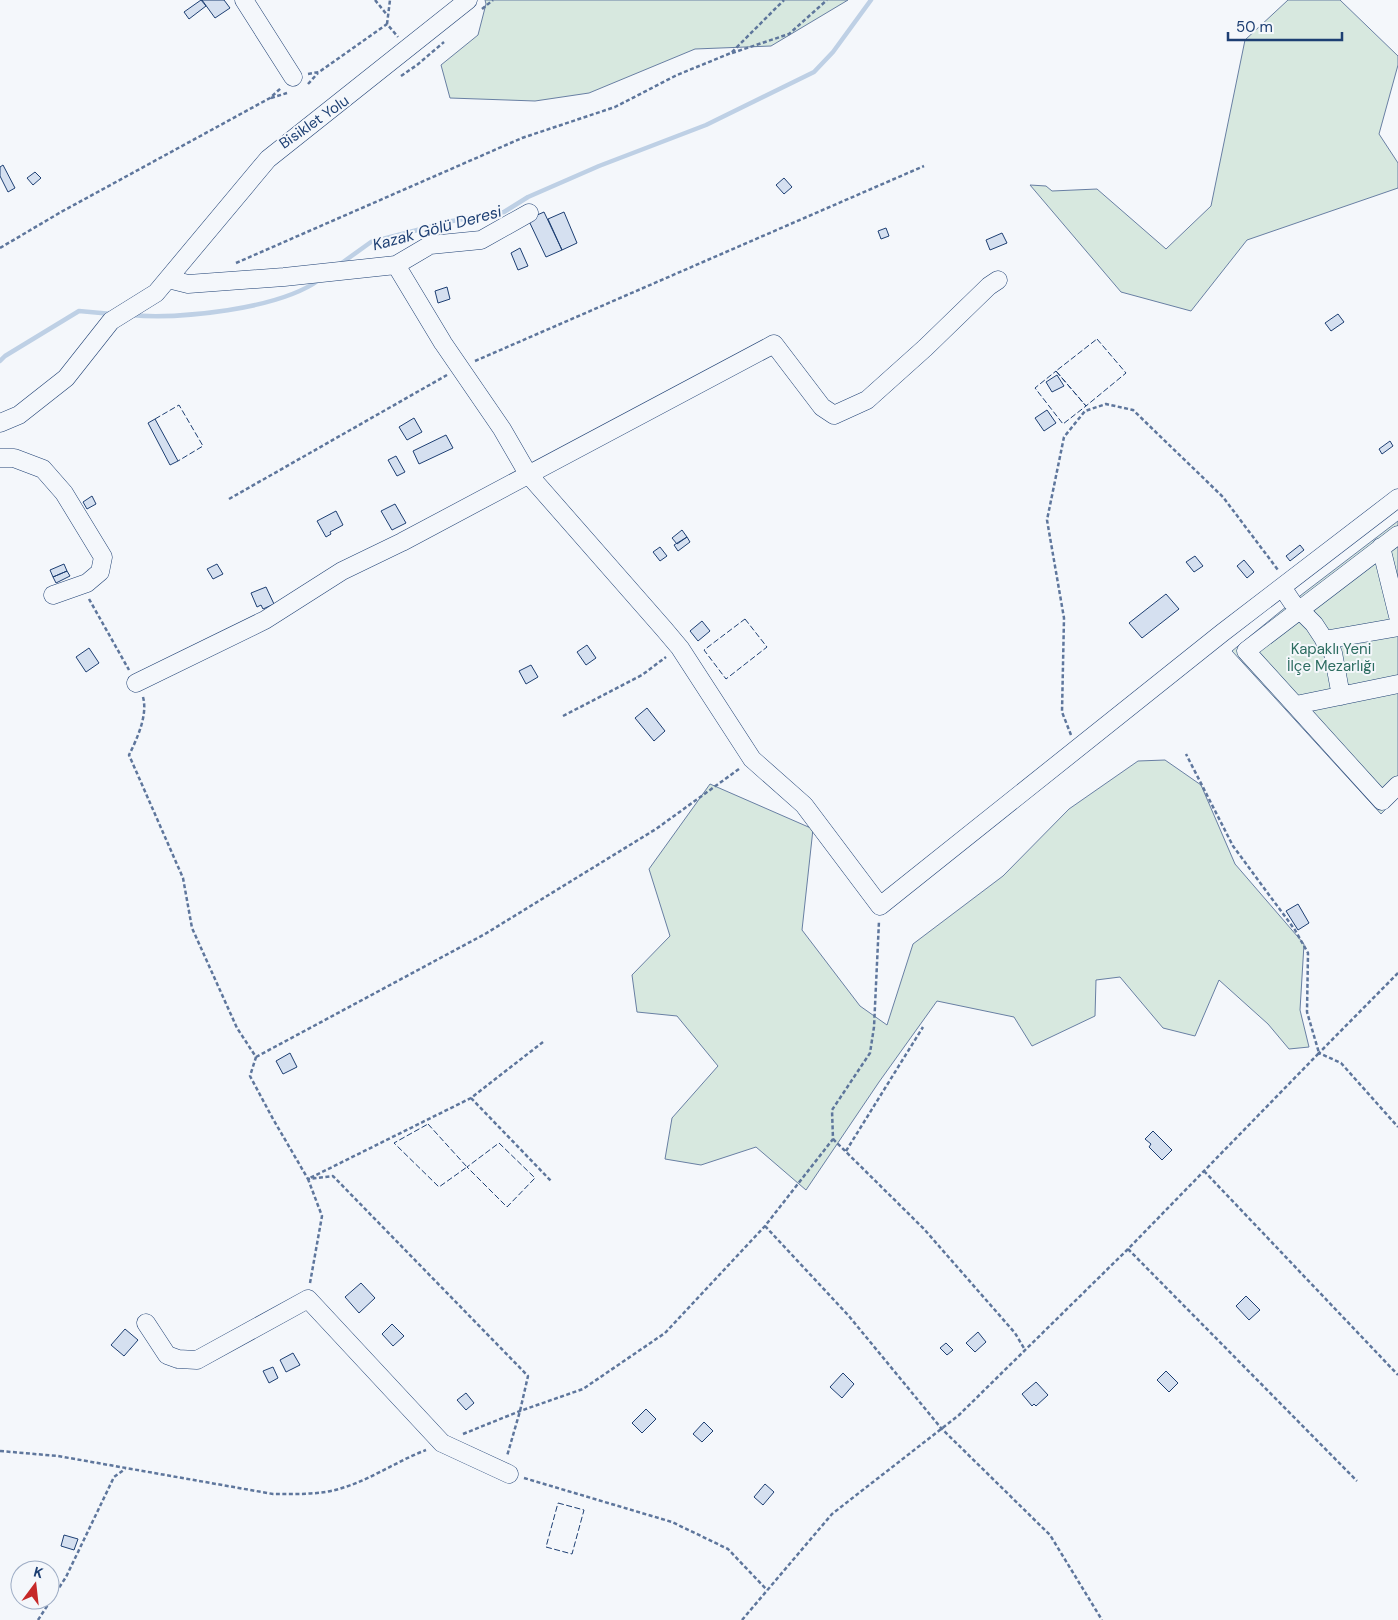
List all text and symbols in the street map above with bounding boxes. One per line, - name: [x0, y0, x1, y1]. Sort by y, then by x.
- scale bar: [1228, 10, 1342, 42]
- text: 50 m: [1236, 17, 1273, 37]
- street label: Bisiklet Yolu: [275, 91, 353, 153]
- water label: Kazak Gölü Deresi: [370, 200, 505, 255]
- park label: Kapaklı Yeni İlçe Mezarlığı: [1287, 639, 1375, 676]
- north arrow: [10, 1560, 60, 1610]
- text: K: [32, 1563, 45, 1582]

